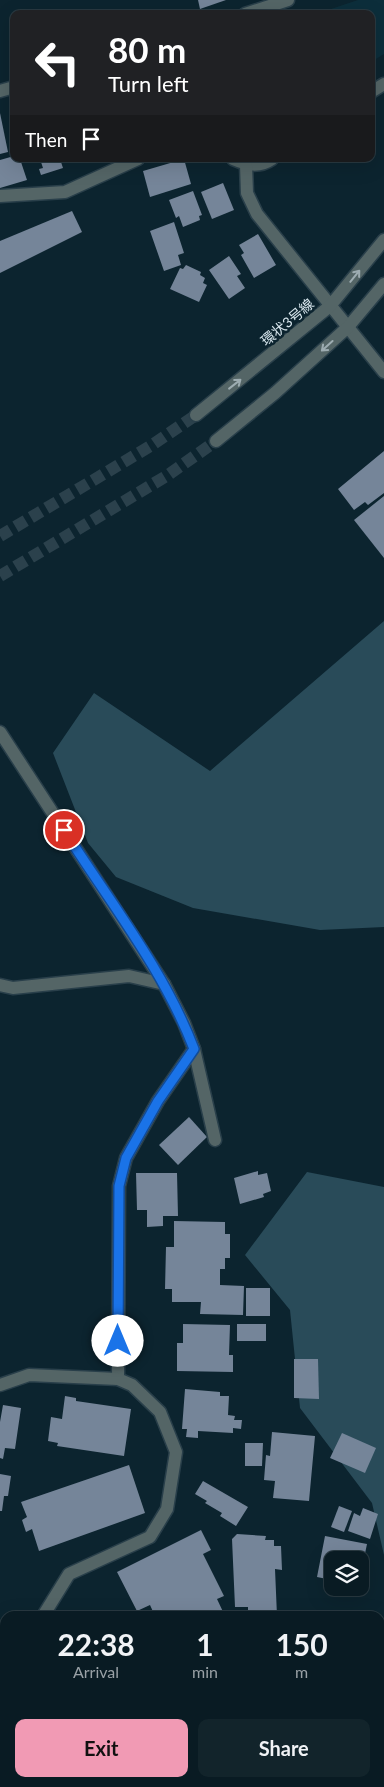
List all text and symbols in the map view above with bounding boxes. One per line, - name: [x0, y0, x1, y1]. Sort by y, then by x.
- text: 80 m: [108, 28, 186, 70]
- icon: left: [25, 30, 90, 95]
- text: Turn left: [108, 70, 189, 97]
- icon: arrive: [77, 125, 105, 153]
- text: Then: [25, 128, 67, 151]
- one-way arrow: [349, 270, 360, 283]
- street label: 環状3号線: [257, 295, 317, 349]
- one-way arrow: [321, 340, 334, 351]
- one-way arrow: [228, 379, 241, 390]
- pin: [43, 809, 85, 851]
- icon: arrive: [50, 816, 78, 844]
- position arrow: [91, 1314, 143, 1366]
- map controls: [324, 1551, 369, 1596]
- button: layers: [324, 1551, 369, 1596]
- text: 22:38: [57, 1626, 135, 1662]
- text: 1: [196, 1626, 214, 1662]
- text: 150: [275, 1626, 328, 1662]
- text: Arrival: [73, 1662, 119, 1681]
- text: min: [192, 1662, 218, 1681]
- text: m: [295, 1662, 308, 1681]
- button: Exit: [15, 1719, 188, 1777]
- button: Share: [198, 1719, 370, 1777]

